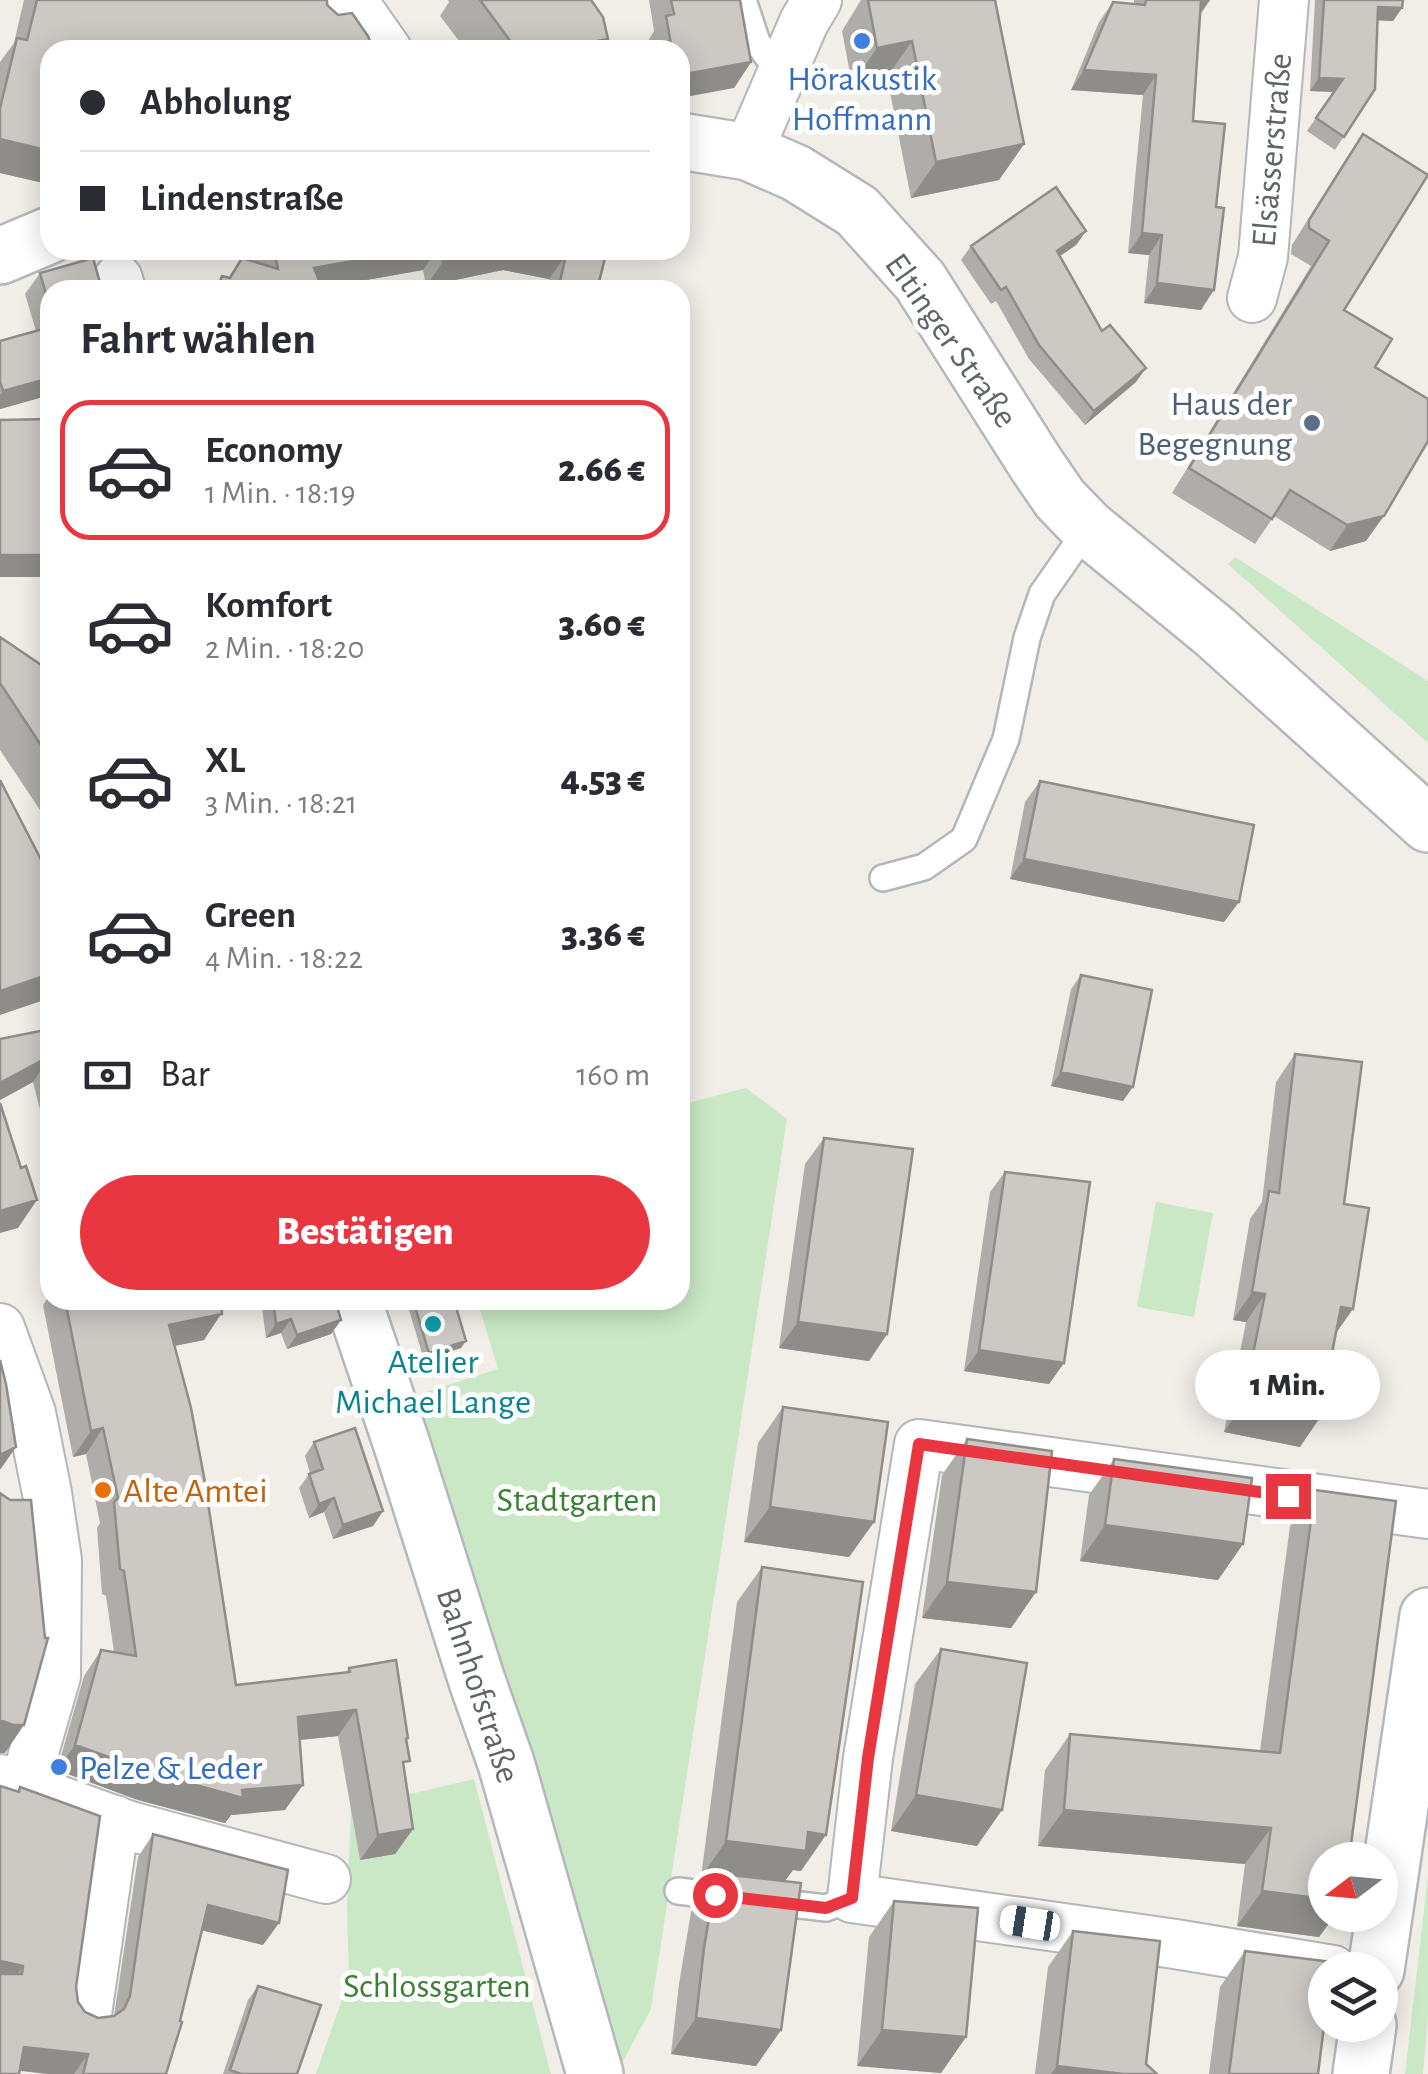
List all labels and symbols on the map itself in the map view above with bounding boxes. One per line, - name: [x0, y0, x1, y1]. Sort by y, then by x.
- marker: Hörakustik Hoffmann: [851, 30, 873, 52]
- street label: Elsässerstraße: [1247, 52, 1298, 249]
- place label: Hörakustik Hoffmann: [787, 62, 937, 137]
- street label: Eltinger Straße: [878, 247, 1024, 434]
- place label: Haus der Begegnung: [1137, 387, 1293, 462]
- marker: Haus der Begegnung: [1301, 412, 1323, 434]
- marker: Atelier Michael Lange: [422, 1313, 444, 1335]
- place label: Atelier Michael Lange: [335, 1345, 531, 1420]
- callout: 1 Min.: [1196, 1351, 1380, 1421]
- place label: Alte Amtei: [123, 1474, 268, 1509]
- route end: [1266, 1474, 1311, 1519]
- marker: Alte Amtei: [92, 1479, 114, 1501]
- park label: Stadtgarten: [496, 1483, 658, 1518]
- street label: Bahnhofstraße: [430, 1584, 526, 1787]
- place label: Pelze & Leder: [79, 1751, 263, 1786]
- marker: Pelze & Leder: [48, 1756, 70, 1778]
- north arrow: [1308, 1842, 1398, 1932]
- route start: [693, 1873, 738, 1918]
- car: [998, 1903, 1062, 1943]
- park label: Schlossgarten: [343, 1969, 531, 2004]

